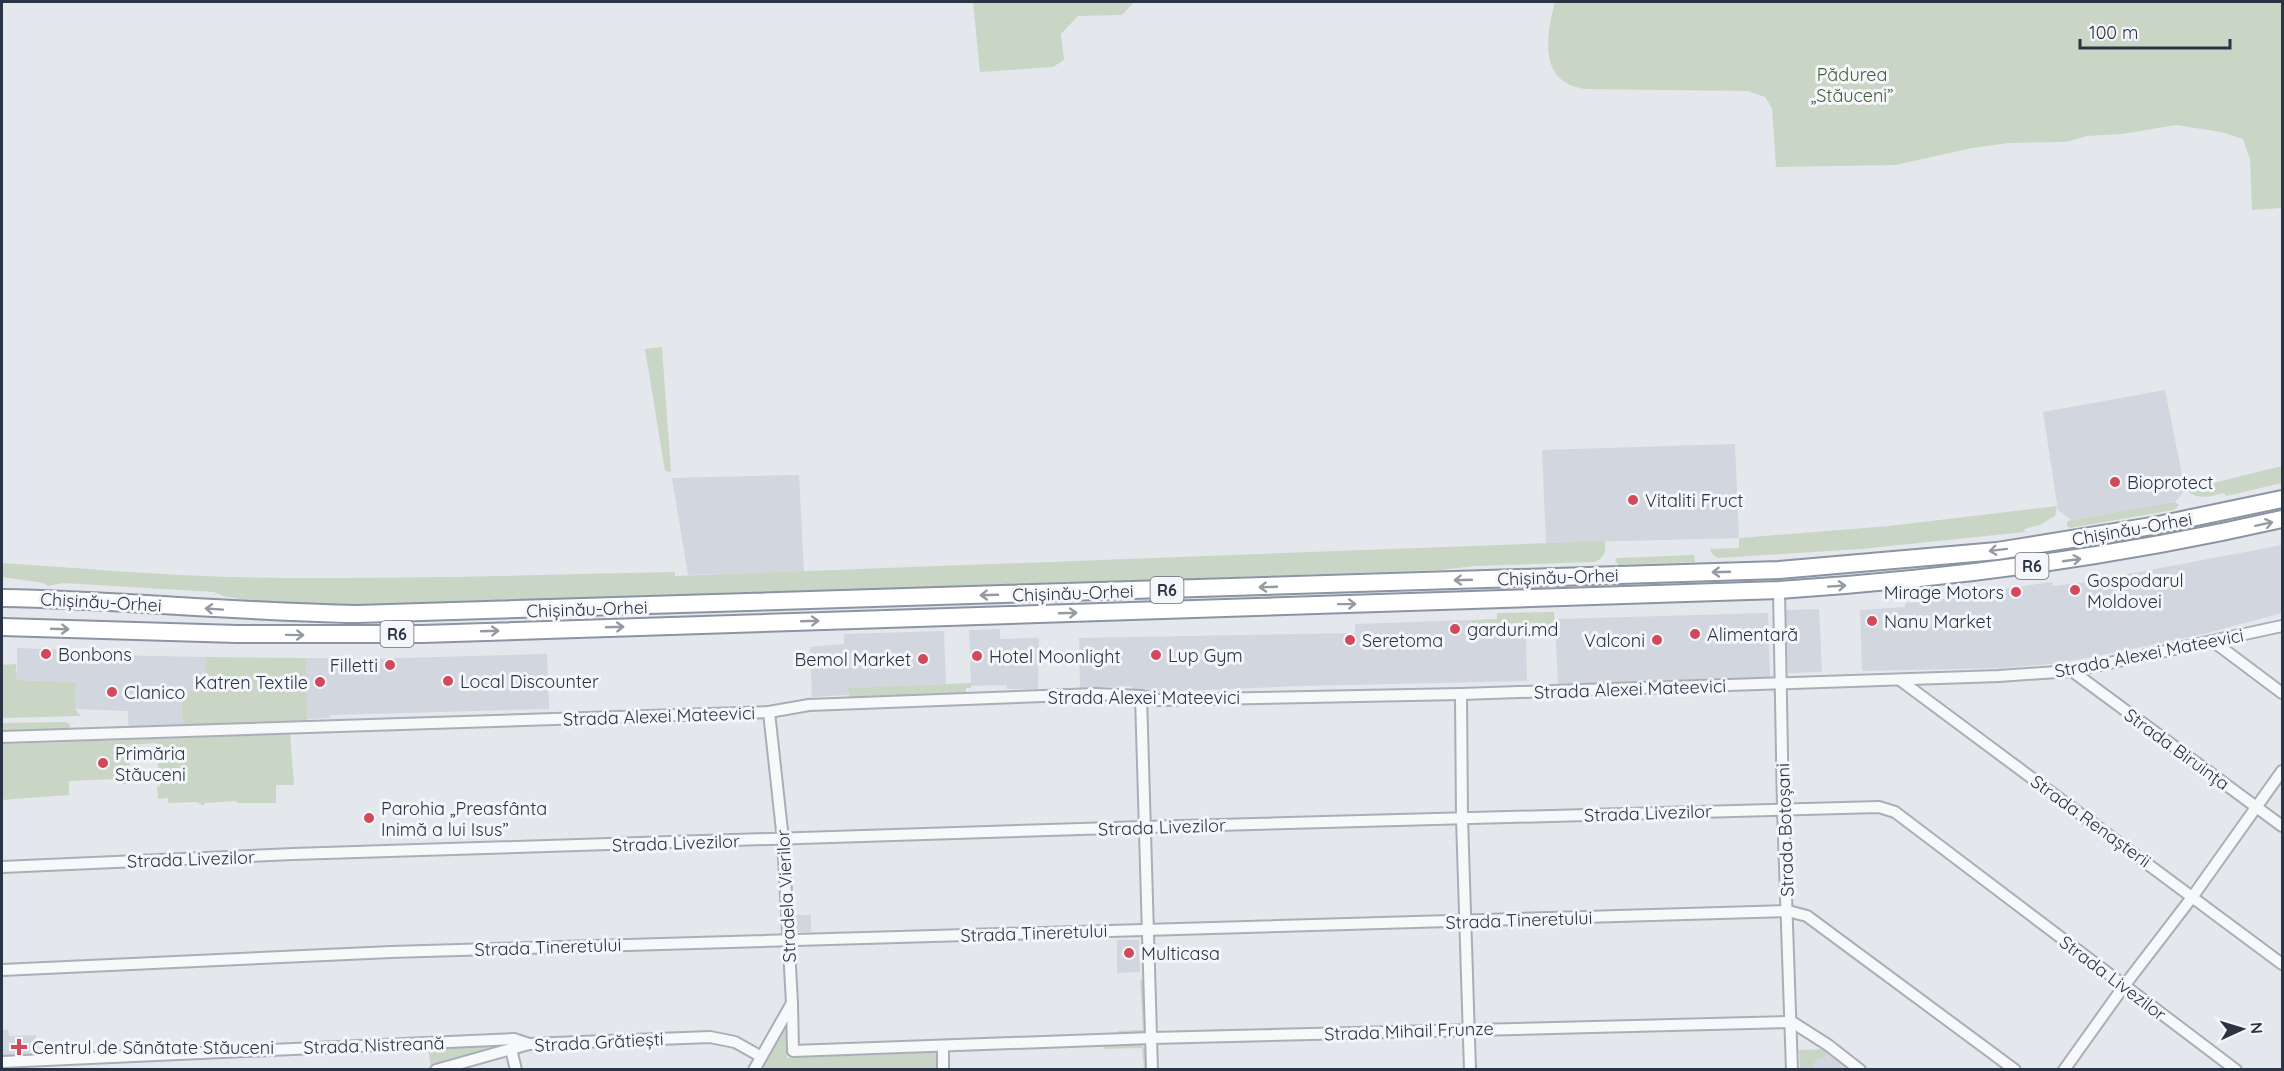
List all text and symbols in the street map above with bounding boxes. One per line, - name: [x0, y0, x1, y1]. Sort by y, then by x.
- scale bar: [2080, 12, 2230, 50]
- text: 100 m: [2089, 21, 2138, 44]
- park label: Pădurea „Stăuceni”: [1811, 63, 1893, 107]
- place label: Bioprotect: [2127, 471, 2213, 494]
- marker: Bioprotect: [2108, 475, 2122, 489]
- place label: Vitaliti Fruct: [1645, 489, 1743, 512]
- marker: Vitaliti Fruct: [1626, 493, 1640, 507]
- street label: Chișinău-Orhei: [2070, 507, 2194, 551]
- one-way arrow: [2254, 517, 2273, 529]
- one-way arrow: [1988, 545, 2008, 556]
- road number: R6: [2016, 553, 2048, 579]
- one-way arrow: [2062, 554, 2082, 565]
- street label: Chișinău-Orhei: [1497, 563, 1619, 591]
- one-way arrow: [1712, 566, 1732, 577]
- place label: Gospodarul Moldovei: [2087, 569, 2184, 613]
- one-way arrow: [1454, 575, 1474, 586]
- road number: R6: [1150, 577, 1184, 603]
- street label: Chișinău-Orhei: [1012, 579, 1134, 607]
- one-way arrow: [1259, 581, 1279, 592]
- one-way arrow: [1827, 581, 1847, 592]
- place label: Mirage Motors: [1884, 581, 2004, 604]
- marker: Gospodarul Moldovei: [2068, 583, 2082, 597]
- marker: Mirage Motors: [2009, 585, 2023, 599]
- street label: Chișinău-Orhei: [40, 587, 162, 617]
- one-way arrow: [980, 590, 1000, 601]
- street label: Chișinău-Orhei: [526, 595, 648, 623]
- one-way arrow: [1337, 599, 1357, 610]
- one-way arrow: [205, 603, 225, 614]
- one-way arrow: [1058, 607, 1078, 618]
- place label: Nanu Market: [1884, 610, 1992, 633]
- marker: Nanu Market: [1865, 614, 1879, 628]
- one-way arrow: [800, 615, 820, 627]
- place label: garduri.md: [1467, 618, 1558, 641]
- road number: R6: [380, 621, 414, 647]
- one-way arrow: [605, 622, 625, 633]
- marker: garduri.md: [1448, 622, 1462, 636]
- one-way arrow: [49, 623, 69, 635]
- place label: Alimentară: [1707, 623, 1798, 646]
- street label: Strada Alexei Mateevici: [2052, 623, 2246, 683]
- one-way arrow: [480, 626, 500, 637]
- marker: Alimentară: [1688, 627, 1702, 641]
- one-way arrow: [285, 629, 305, 640]
- place label: Seretoma: [1362, 629, 1443, 652]
- place label: Valconi: [1584, 629, 1645, 652]
- marker: Seretoma: [1343, 633, 1357, 647]
- marker: Valconi: [1650, 633, 1664, 647]
- place label: Bonbons: [58, 643, 132, 666]
- place label: Lup Gym: [1168, 644, 1243, 667]
- place label: Hotel Moonlight: [989, 645, 1121, 668]
- marker: Bonbons: [39, 647, 53, 661]
- place label: Bemol Market: [795, 648, 911, 671]
- marker: Lup Gym: [1149, 648, 1163, 662]
- marker: Hotel Moonlight: [970, 649, 984, 663]
- marker: Bemol Market: [916, 652, 930, 666]
- place label: Filletti: [330, 654, 378, 677]
- marker: Filletti: [383, 658, 397, 672]
- place label: Local Discounter: [460, 670, 599, 693]
- place label: Katren Textile: [194, 671, 308, 694]
- marker: Local Discounter: [441, 674, 455, 688]
- street label: Strada Alexei Mateevici: [1534, 674, 1726, 704]
- marker: Katren Textile: [313, 675, 327, 689]
- place label: Clanico: [124, 681, 185, 704]
- marker: Clanico: [105, 685, 119, 699]
- street label: Strada Alexei Mateevici: [1048, 686, 1240, 709]
- street label: Strada Alexei Mateevici: [563, 701, 755, 731]
- street label: Strada Biruința: [2120, 703, 2234, 795]
- place label: Primăria Stăuceni: [115, 742, 186, 786]
- marker: Primăria Stăuceni: [96, 756, 110, 770]
- street label: Strada Botoșani: [1771, 763, 1799, 897]
- street label: Strada Renașterii: [2026, 770, 2156, 872]
- place label: Parohia „Preasfânta Inimă a lui Isus”: [381, 797, 547, 841]
- street label: Strada Livezilor: [1584, 799, 1712, 827]
- marker: Parohia „Preasfânta Inimă a lui Isus”: [362, 811, 376, 825]
- street label: Strada Livezilor: [1098, 813, 1226, 841]
- street label: Strada Livezilor: [612, 829, 740, 857]
- street label: Stradela Vierilor: [771, 829, 801, 963]
- street label: Strada Livezilor: [127, 845, 255, 873]
- street label: Strada Tineretului: [1445, 906, 1593, 934]
- street label: Strada Tineretului: [960, 919, 1108, 947]
- street label: Strada Livezilor: [2055, 930, 2171, 1026]
- street label: Strada Tineretului: [474, 933, 622, 961]
- place label: Multicasa: [1141, 942, 1220, 965]
- marker: Multicasa: [1122, 946, 1136, 960]
- north arrow: [2212, 999, 2272, 1059]
- street label: Strada Mihail Frunze: [1324, 1017, 1494, 1045]
- text: N: [2247, 1021, 2267, 1035]
- street label: Strada Grătiești: [534, 1027, 664, 1057]
- street label: Strada Nistreană: [303, 1031, 445, 1059]
- place label: Centrul de Sănătate Stăuceni: [32, 1036, 274, 1059]
- marker: Centrul de Sănătate Stăuceni: [10, 1038, 28, 1056]

